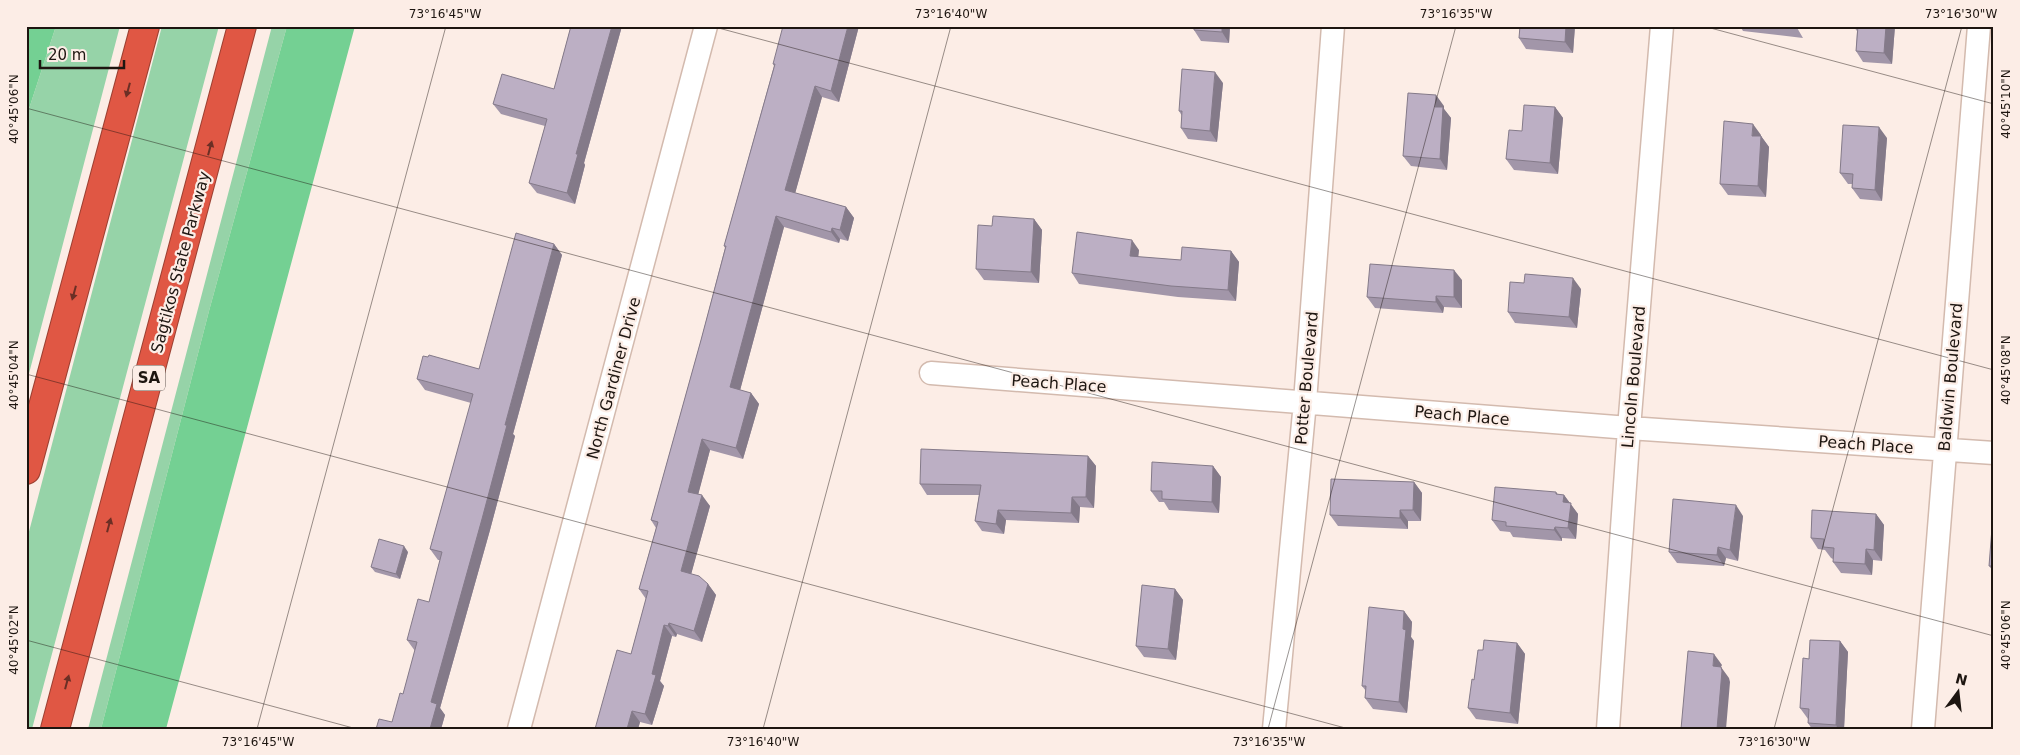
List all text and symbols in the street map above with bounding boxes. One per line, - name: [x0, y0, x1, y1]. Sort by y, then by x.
- text: 73°16'45"W: [409, 7, 481, 21]
- text: 73°16'40"W: [915, 7, 987, 21]
- text: 73°16'35"W: [1420, 7, 1492, 21]
- text: 73°16'30"W: [1925, 7, 1997, 21]
- scale bar: [40, 38, 124, 70]
- text: 20 m: [48, 46, 86, 64]
- text: 40°45'10"N: [1999, 69, 2013, 139]
- text: 40°45'06"N: [7, 74, 21, 144]
- one-way arrow: [123, 83, 131, 98]
- one-way arrow: [206, 140, 214, 155]
- street label: Sagtikos State Parkway: [147, 169, 214, 355]
- one-way arrow: [69, 286, 77, 301]
- street label: North Gardiner Drive: [583, 295, 644, 461]
- street label: Baldwin Boulevard: [1935, 302, 1966, 452]
- street label: Lincoln Boulevard: [1618, 305, 1649, 449]
- street label: Potter Boulevard: [1291, 311, 1322, 446]
- text: 40°45'08"N: [1999, 335, 2013, 405]
- text: 40°45'04"N: [7, 340, 21, 410]
- road number: SA: [133, 366, 165, 390]
- street label: Peach Place: [1011, 371, 1107, 396]
- street label: Peach Place: [1414, 402, 1510, 429]
- street label: Peach Place: [1818, 432, 1914, 457]
- one-way arrow: [106, 517, 114, 532]
- text: 40°45'06"N: [1999, 600, 2013, 670]
- text: 40°45'02"N: [7, 605, 21, 675]
- north arrow: [1932, 668, 1982, 718]
- text: N: [1954, 670, 1969, 689]
- one-way arrow: [64, 674, 72, 689]
- text: 73°16'45"W: [222, 735, 294, 749]
- text: 73°16'40"W: [727, 735, 799, 749]
- text: 73°16'35"W: [1233, 735, 1305, 749]
- text: 73°16'30"W: [1738, 735, 1810, 749]

